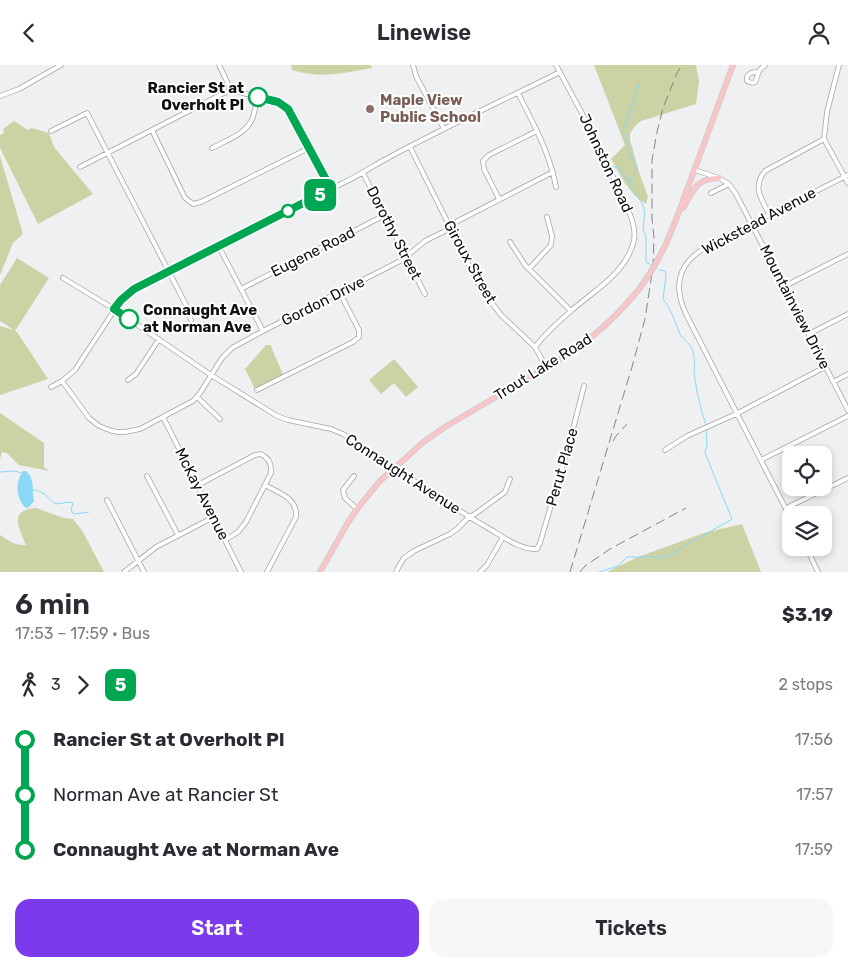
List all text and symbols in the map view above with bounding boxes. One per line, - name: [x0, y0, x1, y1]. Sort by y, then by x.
- icon: back: [15, 19, 43, 47]
- text: Linewise: [377, 19, 471, 46]
- icon: person: [805, 19, 833, 47]
- place label: Rancier St at Overholt Pl: [147, 79, 244, 114]
- marker: Rancier St at Overholt Pl: [248, 87, 268, 107]
- place label: Maple View Public School: [380, 91, 481, 126]
- marker: Maple View Public School: [364, 103, 376, 115]
- street label: Johnston Road: [575, 111, 637, 215]
- line badge: 5: [304, 179, 336, 211]
- street label: Dorothy Street: [363, 183, 425, 283]
- street label: Wickstead Avenue: [699, 183, 819, 259]
- text: 5: [314, 184, 326, 206]
- unlabelled marker: [281, 204, 295, 218]
- street label: Giroux Street: [440, 217, 500, 307]
- street label: Eugene Road: [268, 223, 358, 281]
- street label: Mountainview Drive: [756, 242, 834, 372]
- street label: Gordon Drive: [278, 272, 368, 330]
- place label: Connaught Ave at Norman Ave: [143, 301, 257, 336]
- marker: Connaught Ave at Norman Ave: [119, 309, 139, 329]
- street label: Trout Lake Road: [491, 330, 595, 404]
- street label: Perut Place: [542, 426, 582, 508]
- street label: Connaught Avenue: [342, 430, 464, 518]
- street label: McKay Avenue: [171, 445, 233, 543]
- map controls: [782, 446, 832, 556]
- button: locate: [782, 446, 832, 496]
- button: layers: [782, 506, 832, 556]
- text: 6 min: [15, 588, 90, 621]
- text: $3.19: [782, 603, 833, 626]
- text: 17:53 – 17:59 · Bus: [15, 624, 150, 643]
- icon: walk: [15, 671, 43, 699]
- icon: forward: [69, 671, 97, 699]
- text: 5: [115, 674, 126, 696]
- text: 3: [51, 675, 61, 694]
- text: 2 stops: [778, 675, 833, 694]
- text: Rancier St at Overholt Pl: [53, 728, 284, 751]
- text: 17:56: [795, 730, 833, 749]
- text: Norman Ave at Rancier St: [53, 783, 278, 806]
- text: 17:57: [796, 785, 833, 804]
- text: Connaught Ave at Norman Ave: [53, 838, 339, 861]
- text: 17:59: [795, 840, 833, 859]
- button: Start: [15, 899, 419, 957]
- button: Tickets: [429, 899, 833, 957]

